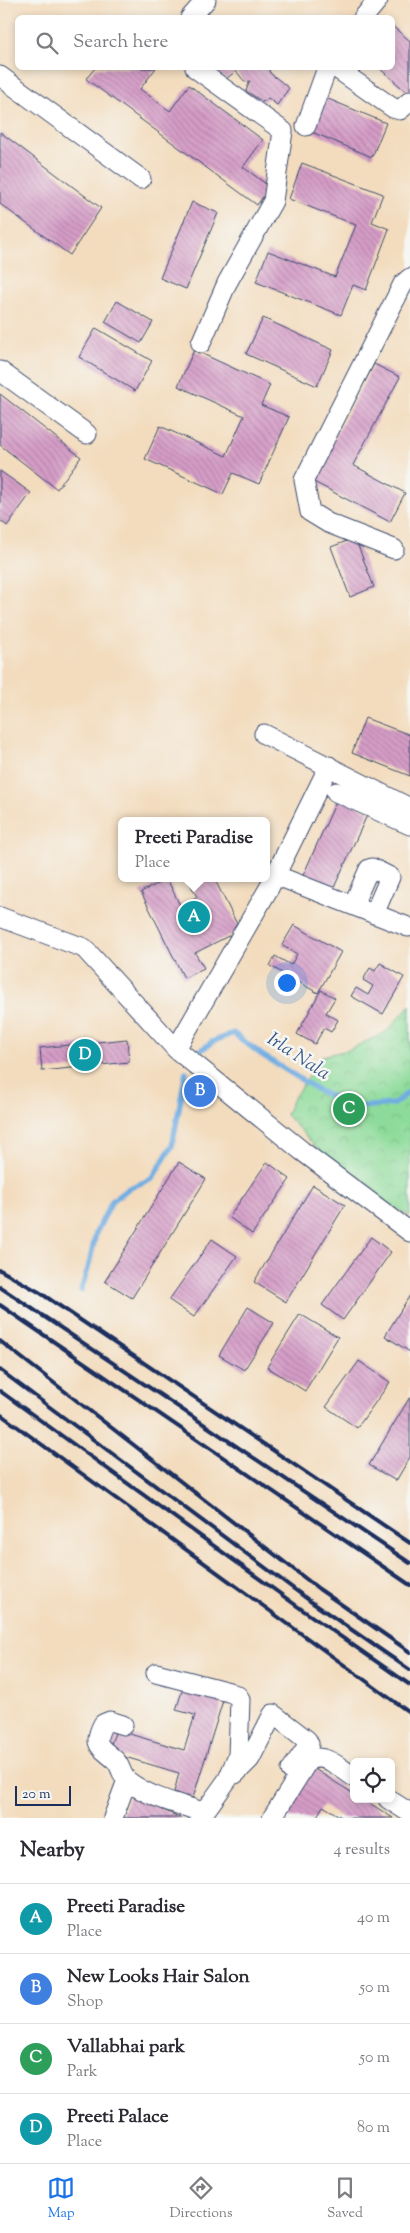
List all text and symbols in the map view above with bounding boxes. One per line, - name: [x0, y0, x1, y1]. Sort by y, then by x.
- search box: [15, 15, 395, 70]
- icon: search: [33, 29, 61, 57]
- text: Search here: [73, 29, 168, 56]
- popup: [118, 817, 270, 882]
- text: Preeti Paradise: [135, 825, 253, 852]
- text: Place: [135, 852, 170, 875]
- pin: A: [178, 898, 210, 936]
- your location: [274, 970, 300, 996]
- water label: Irla Nala: [261, 1027, 335, 1087]
- pin: D: [69, 1036, 101, 1074]
- pin: B: [184, 1072, 216, 1110]
- pin: C: [333, 1090, 365, 1128]
- map controls: [350, 1758, 395, 1803]
- button: locate: [350, 1758, 395, 1803]
- scale bar: [15, 1783, 71, 1806]
- text: 20 m: [22, 1785, 51, 1805]
- text: Nearby: [20, 1836, 85, 1866]
- text: 4 results: [334, 1839, 390, 1862]
- text: Preeti Paradise: [67, 1894, 185, 1921]
- text: A: [30, 1907, 43, 1930]
- text: 40 m: [357, 1907, 390, 1930]
- text: Place: [67, 1921, 102, 1944]
- text: New Looks Hair Salon: [67, 1964, 250, 1991]
- text: B: [31, 1977, 41, 2000]
- text: 50 m: [359, 1977, 390, 2000]
- text: Shop: [67, 1991, 103, 2014]
- text: Vallabhai park: [67, 2034, 185, 2061]
- text: C: [30, 2047, 42, 2070]
- text: 50 m: [359, 2047, 390, 2070]
- text: Park: [67, 2061, 98, 2084]
- text: Preeti Palace: [67, 2104, 169, 2131]
- text: D: [30, 2117, 42, 2140]
- text: 80 m: [357, 2117, 390, 2140]
- text: Place: [67, 2131, 102, 2154]
- tab: Map: [47, 2174, 75, 2224]
- tab: Directions: [169, 2174, 233, 2224]
- tab: Saved: [327, 2174, 363, 2224]

